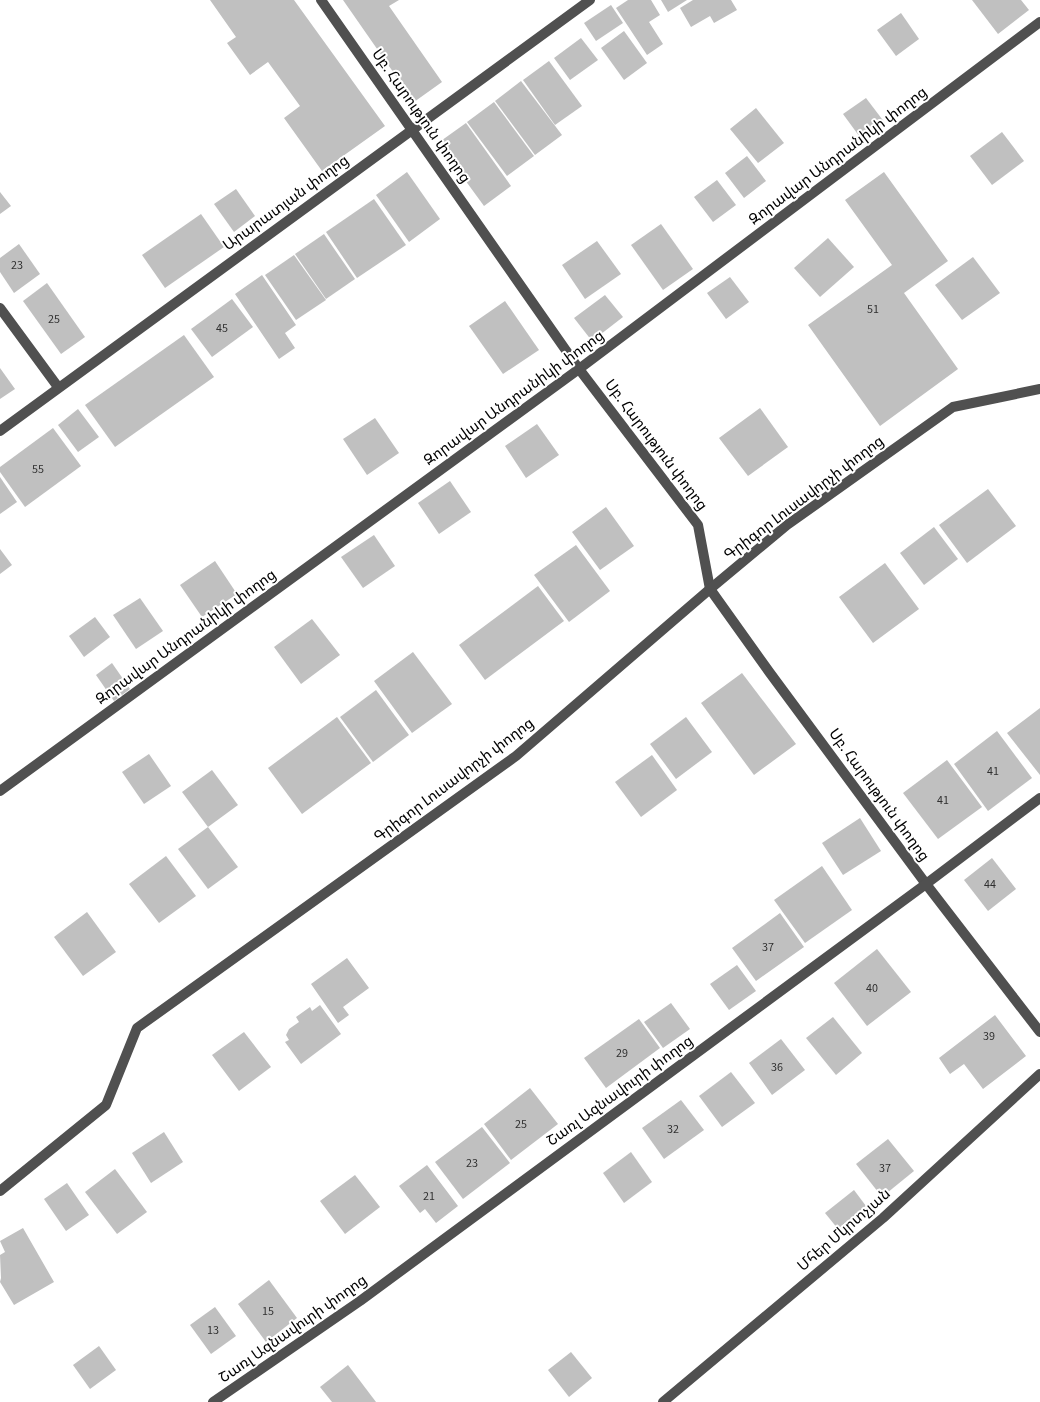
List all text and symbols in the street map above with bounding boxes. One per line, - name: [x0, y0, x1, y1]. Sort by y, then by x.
- street label: Սբ. Հարություն փողոց: [367, 45, 475, 187]
- street label: Զորավար Անդրանիկի փողոց: [744, 82, 932, 230]
- street label: Արարատյան փողոց: [219, 150, 353, 256]
- house number: 23: [11, 257, 23, 274]
- house number: 51: [867, 301, 879, 318]
- house number: 25: [48, 311, 60, 328]
- house number: 45: [216, 320, 228, 337]
- street label: Զորավար Անդրանիկի փողոց: [419, 325, 609, 471]
- street label: Սբ. Հարություն փողոց: [600, 375, 712, 515]
- street label: Գրիգոր Լուսավորչի փողոց: [720, 431, 888, 565]
- house number: 55: [32, 461, 44, 478]
- street label: Զորավար Անդրանիկի փողոց: [91, 564, 281, 710]
- street label: Գրիգոր Լուսավորչի փողոց: [370, 713, 538, 847]
- street label: Սբ. Հարություն փողոց: [824, 724, 934, 866]
- house number: 41: [987, 763, 999, 780]
- house number: 41: [937, 792, 949, 809]
- house number: 44: [984, 876, 996, 893]
- house number: 37: [762, 939, 774, 956]
- house number: 40: [866, 980, 878, 997]
- house number: 39: [983, 1028, 995, 1045]
- street label: Շառլ Ազնավուրի փողոց: [542, 1031, 698, 1151]
- house number: 29: [616, 1045, 628, 1062]
- house number: 36: [771, 1059, 783, 1076]
- house number: 25: [515, 1116, 527, 1133]
- house number: 32: [667, 1121, 679, 1138]
- house number: 23: [466, 1155, 478, 1172]
- house number: 37: [879, 1160, 891, 1177]
- street label: Մհեր Մկրտչյան: [793, 1184, 895, 1276]
- house number: 21: [423, 1188, 435, 1205]
- street label: Շառլ Ազնավուրի փողոց: [215, 1270, 371, 1388]
- house number: 15: [262, 1303, 274, 1320]
- house number: 13: [207, 1322, 219, 1339]

